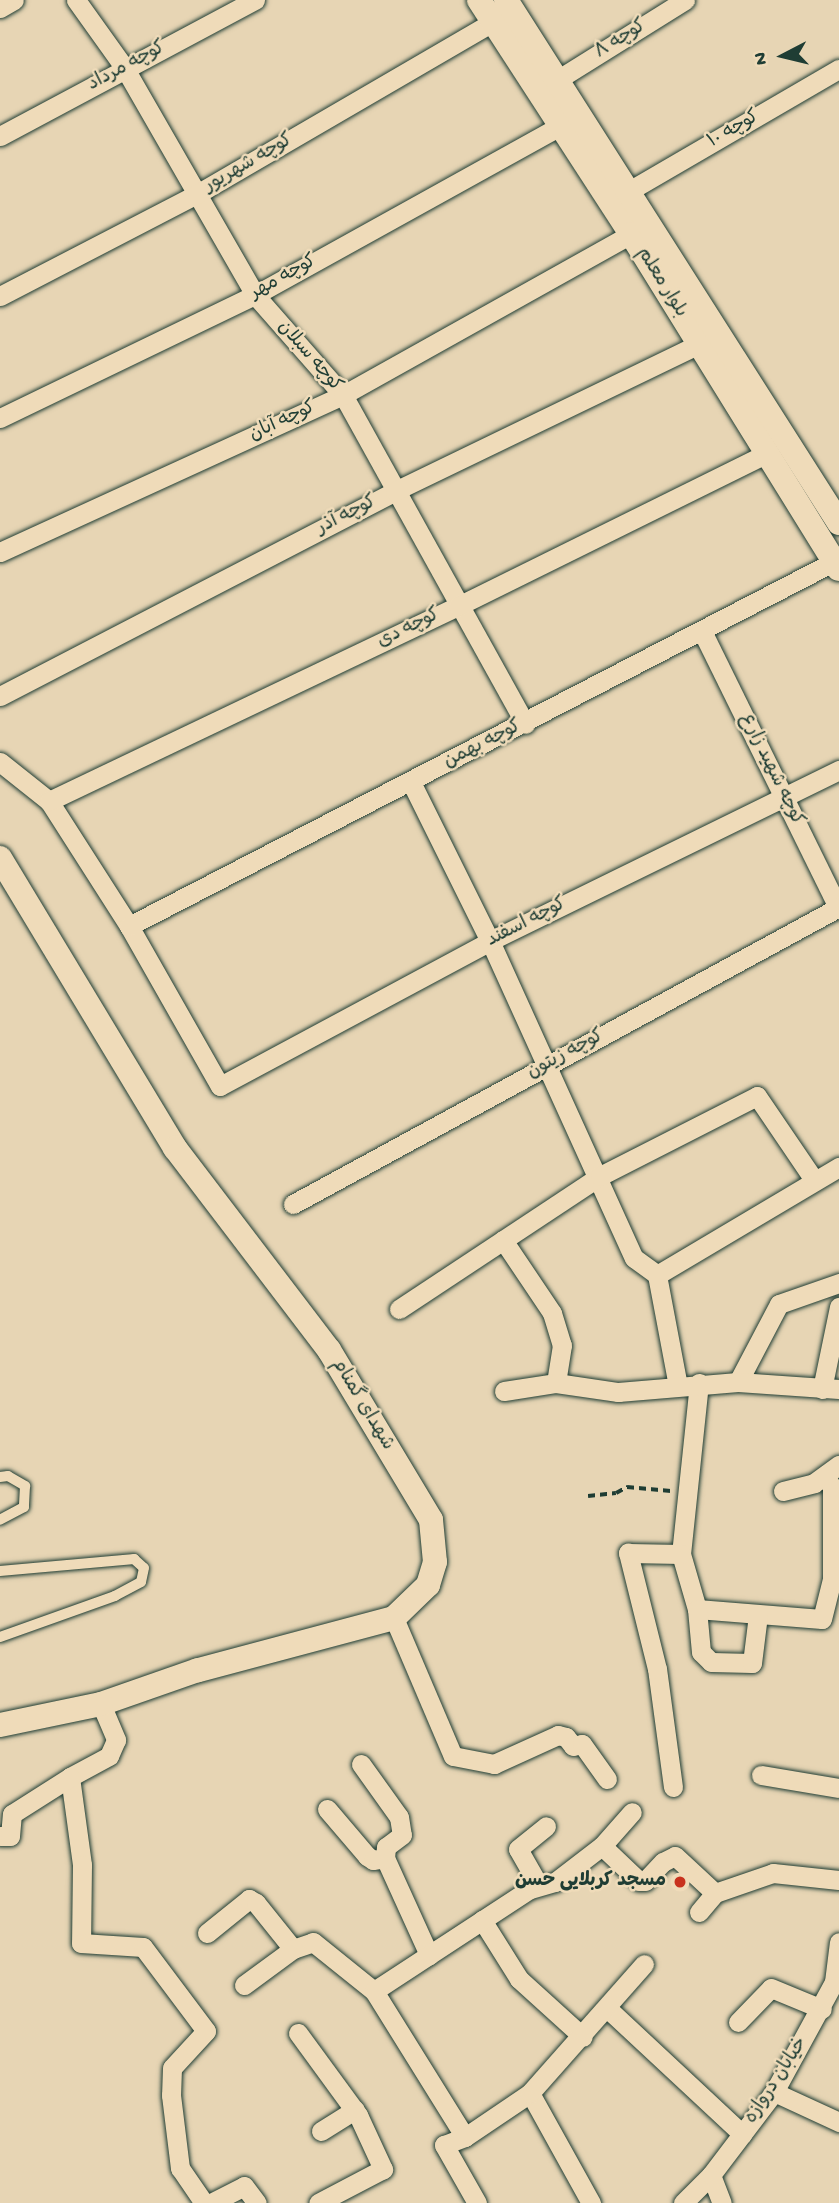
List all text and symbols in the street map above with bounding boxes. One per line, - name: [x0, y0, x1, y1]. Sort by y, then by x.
- street label: کوچه ۸: [591, 15, 651, 65]
- north arrow: [748, 21, 818, 91]
- street label: کوچه مرداد: [84, 37, 170, 97]
- text: N: [749, 51, 774, 66]
- street label: کوچه ۱۰: [704, 106, 764, 154]
- street label: کوچه شهریور: [201, 129, 297, 199]
- street label: بلوار معلم: [631, 244, 691, 322]
- street label: کوچه مهر: [247, 251, 321, 305]
- street label: کوچه سبلان: [272, 316, 346, 398]
- street label: کوچه آبان: [246, 397, 320, 447]
- street label: کوچه آذر: [313, 491, 381, 541]
- street label: کوچه دی: [374, 604, 444, 654]
- street label: کوچه شهید زارع: [734, 710, 808, 830]
- street label: کوچه بهمن: [440, 716, 526, 774]
- street label: کوچه اسفند: [483, 893, 571, 953]
- street label: کوچه زیتون: [524, 1025, 608, 1085]
- street label: شهدای گمنام: [326, 1355, 398, 1455]
- place label: مسجد کربلایی حسن: [515, 1871, 666, 1893]
- marker: مسجد کربلایی حسن: [672, 1874, 688, 1890]
- street label: خیابان دروازه: [741, 2034, 813, 2128]

